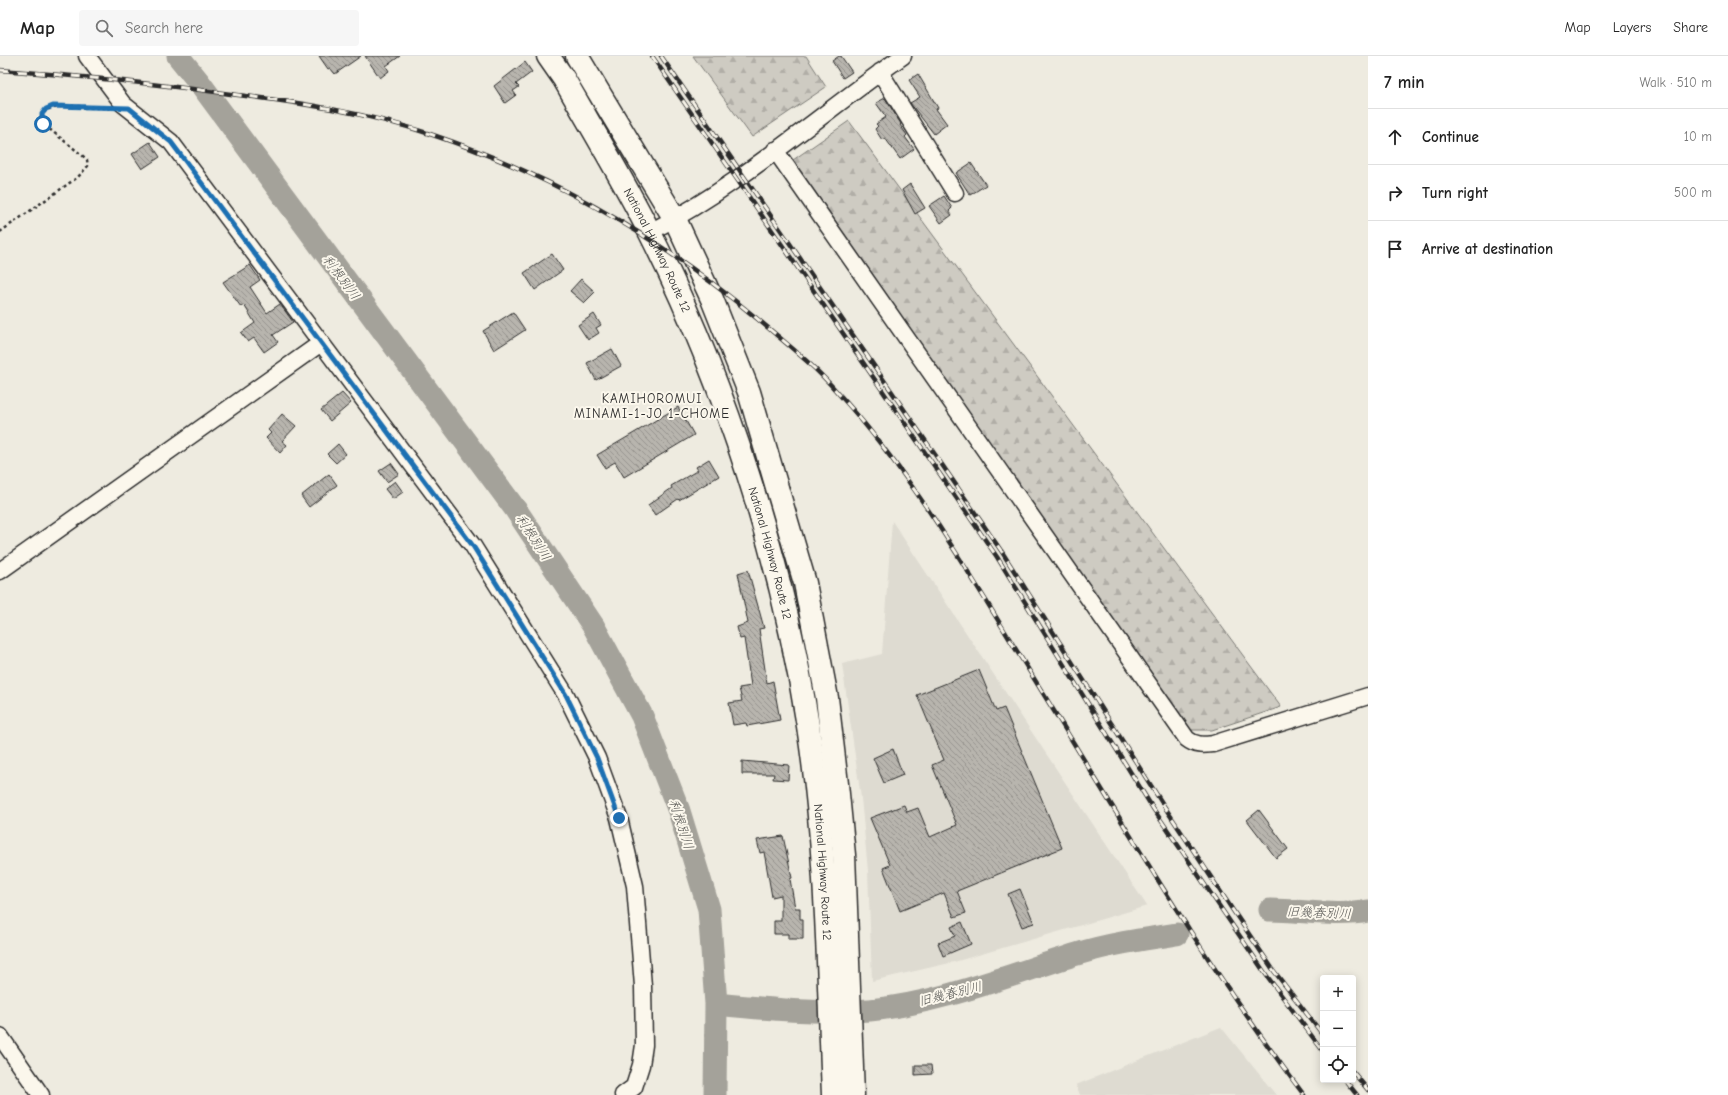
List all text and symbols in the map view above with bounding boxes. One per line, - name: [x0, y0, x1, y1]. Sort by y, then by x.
- search box: [79, 10, 359, 46]
- text: Map: [20, 17, 55, 39]
- icon: search: [93, 17, 115, 39]
- text: Search here: [125, 19, 203, 37]
- text: Map: [1564, 19, 1591, 36]
- text: Layers: [1613, 19, 1651, 36]
- text: Share: [1673, 19, 1708, 36]
- text: 7 min: [1384, 73, 1425, 92]
- text: Walk · 510 m: [1640, 75, 1712, 90]
- route start: [34, 115, 52, 133]
- icon: ahead: [1384, 126, 1406, 148]
- text: Continue: [1422, 128, 1479, 146]
- text: 10 m: [1684, 129, 1712, 144]
- icon: right: [1384, 182, 1406, 204]
- text: Turn right: [1422, 184, 1488, 202]
- text: 500 m: [1674, 185, 1712, 200]
- street label: National Highway Route 12: [621, 186, 693, 314]
- icon: arrive: [1384, 238, 1406, 260]
- text: Arrive at destination: [1422, 240, 1553, 258]
- water label: 利根別川: [320, 252, 363, 303]
- district label: KAMIHOROMUI MINAMI-1-JO 1-CHOME: [574, 391, 730, 421]
- street label: National Highway Route 12: [745, 485, 794, 621]
- water label: 利根別川: [513, 511, 554, 563]
- water label: 利根別川: [666, 797, 697, 851]
- street label: National Highway Route 12: [811, 803, 834, 941]
- route end: [610, 809, 628, 827]
- water label: 旧幾春別川: [1286, 904, 1352, 921]
- map controls: [1320, 975, 1356, 1083]
- button: +: [1320, 975, 1356, 1011]
- water label: 旧幾春別川: [917, 978, 983, 1009]
- button: −: [1320, 1011, 1356, 1047]
- button: locate: [1320, 1047, 1356, 1083]

